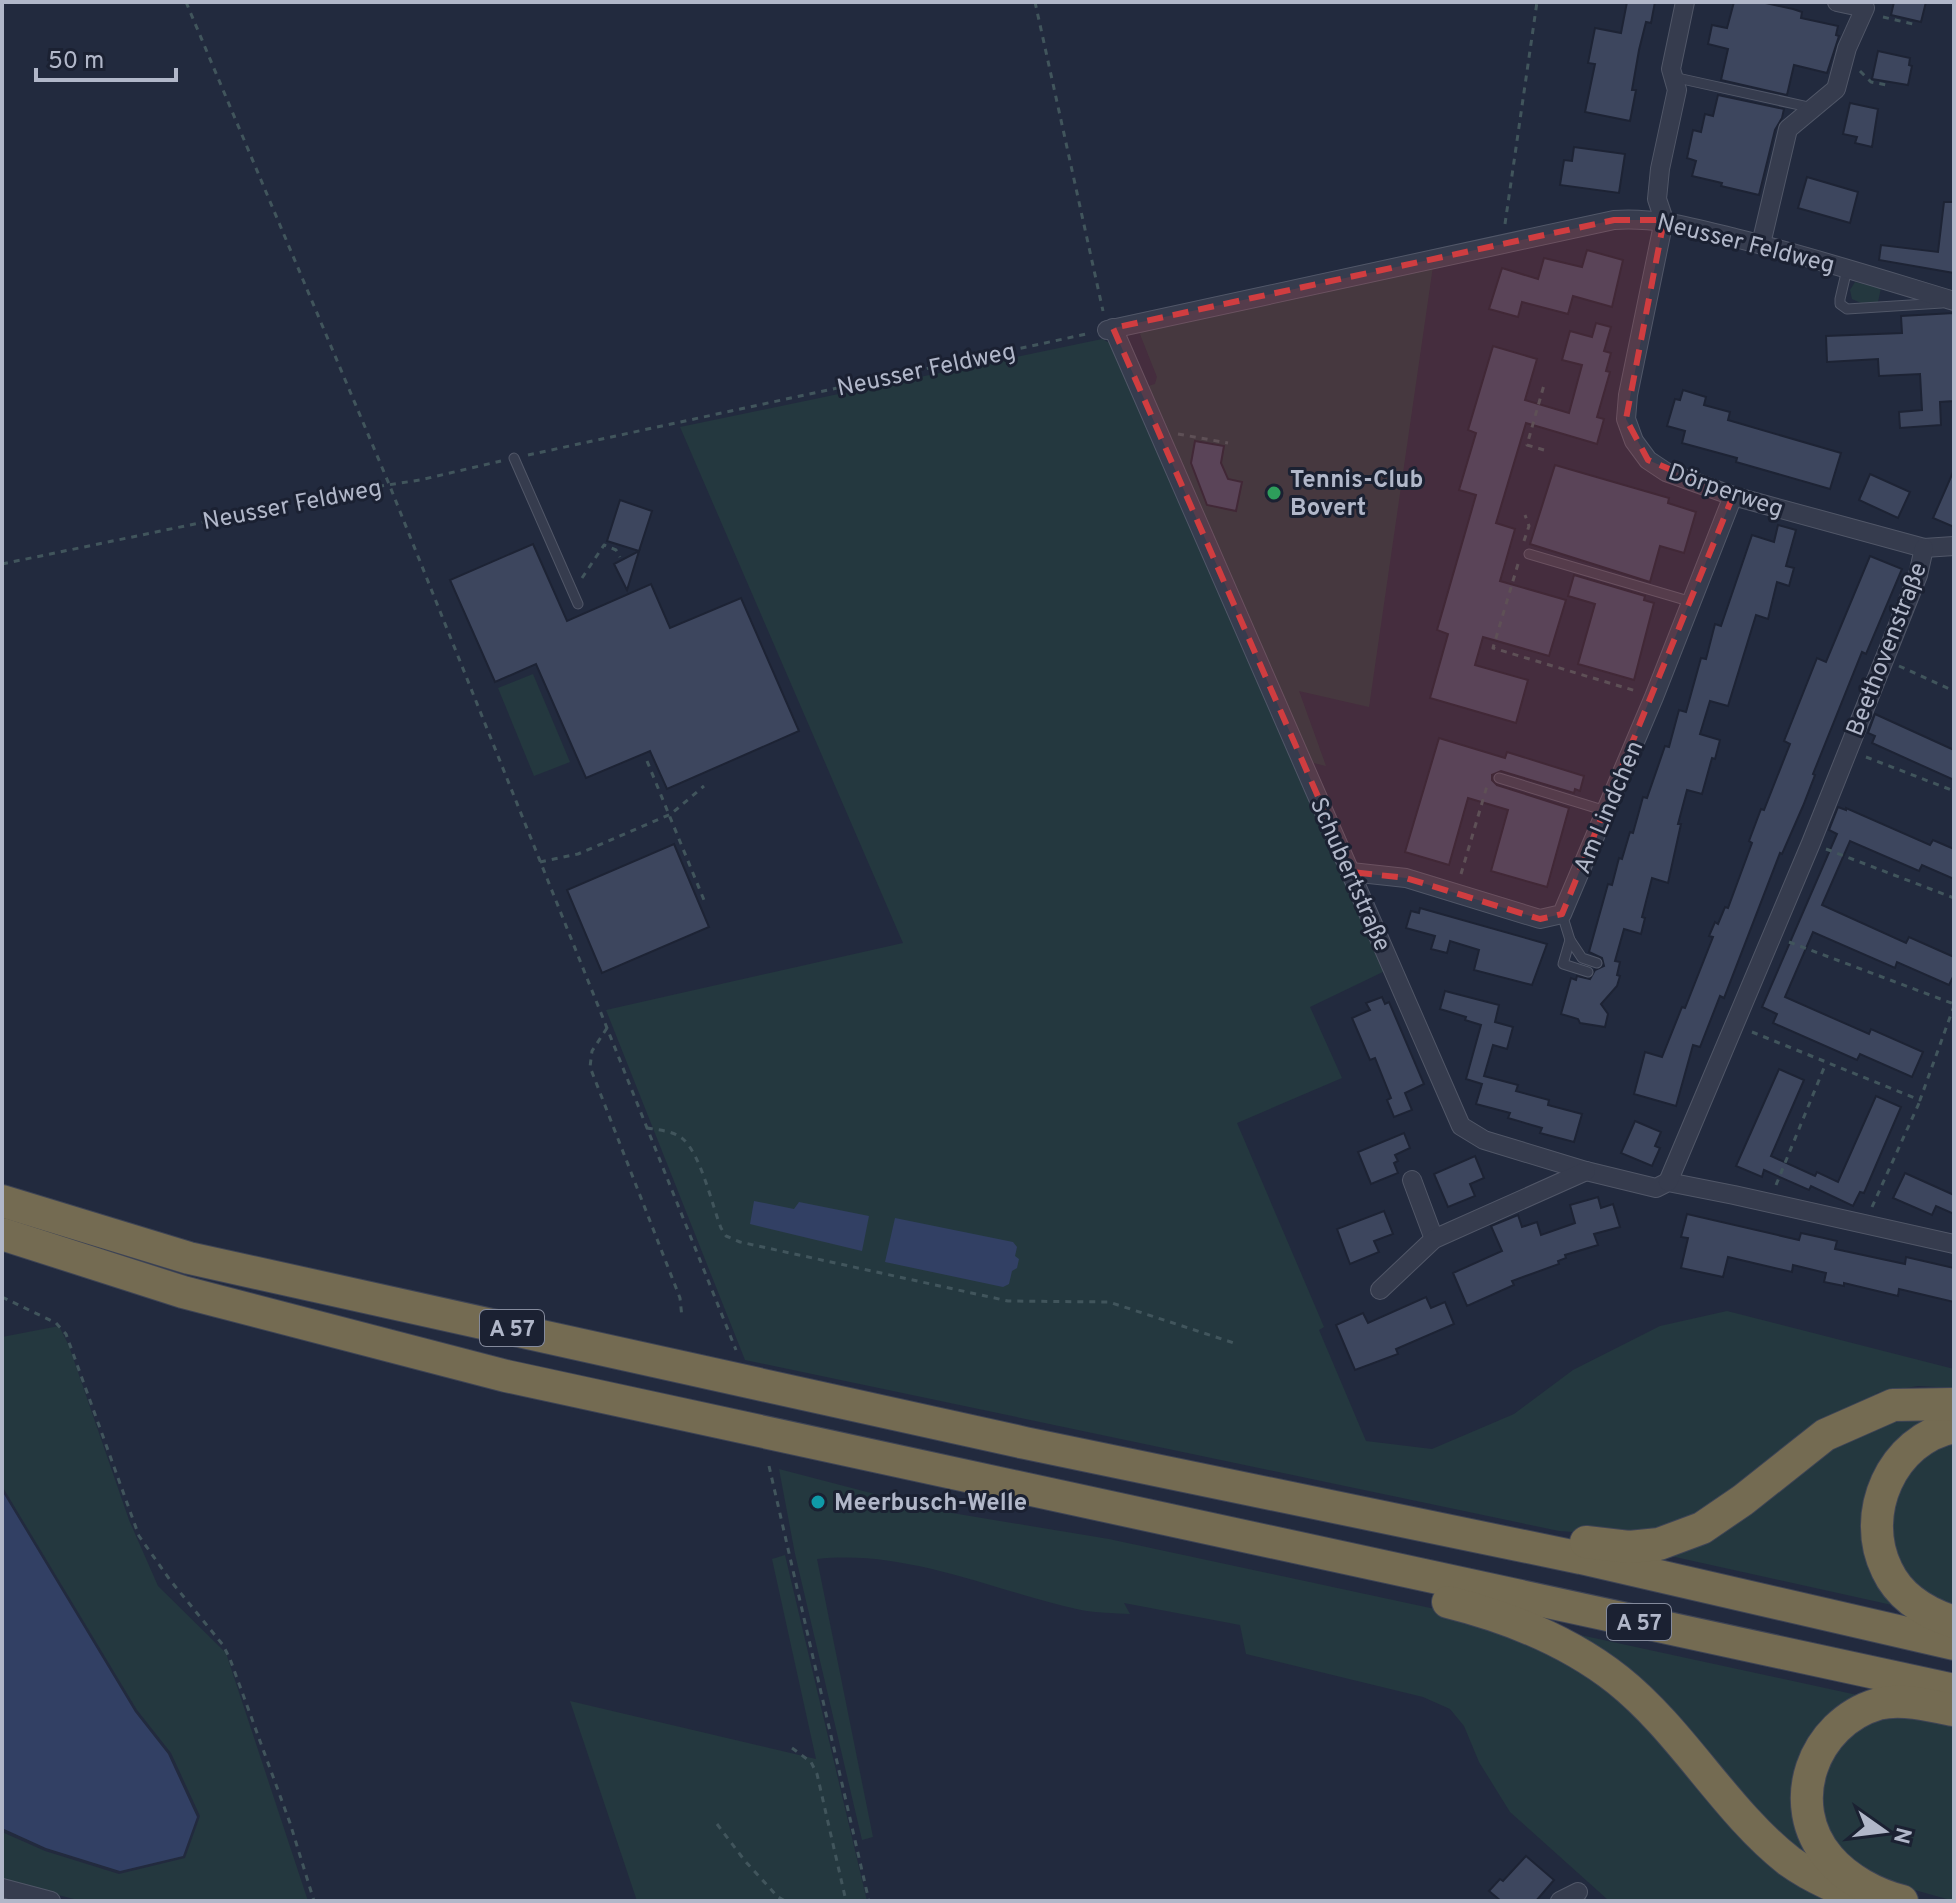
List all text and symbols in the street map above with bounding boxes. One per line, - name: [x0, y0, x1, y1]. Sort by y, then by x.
- scale bar: [36, 32, 176, 82]
- text: 50 m: [48, 47, 104, 77]
- street label: Neusser Feldweg: [1654, 208, 1837, 281]
- street label: Neusser Feldweg: [834, 337, 1019, 405]
- street label: Dörperweg: [1664, 458, 1787, 526]
- place label: Tennis-Club Bovert: [1290, 466, 1423, 524]
- street label: Neusser Feldweg: [200, 474, 385, 538]
- marker: Tennis-Club Bovert: [1265, 484, 1283, 502]
- street label: Beethovenstraße: [1841, 559, 1935, 741]
- street label: Am Lindchen: [1568, 737, 1651, 879]
- street label: Schubertstraße: [1302, 793, 1396, 956]
- road number: A 57: [480, 1310, 544, 1346]
- place label: Meerbusch-Welle: [834, 1489, 1027, 1519]
- marker: Meerbusch-Welle: [809, 1493, 827, 1511]
- road number: A 57: [1607, 1604, 1671, 1640]
- north arrow: [1844, 1791, 1924, 1871]
- text: N: [1886, 1824, 1916, 1846]

